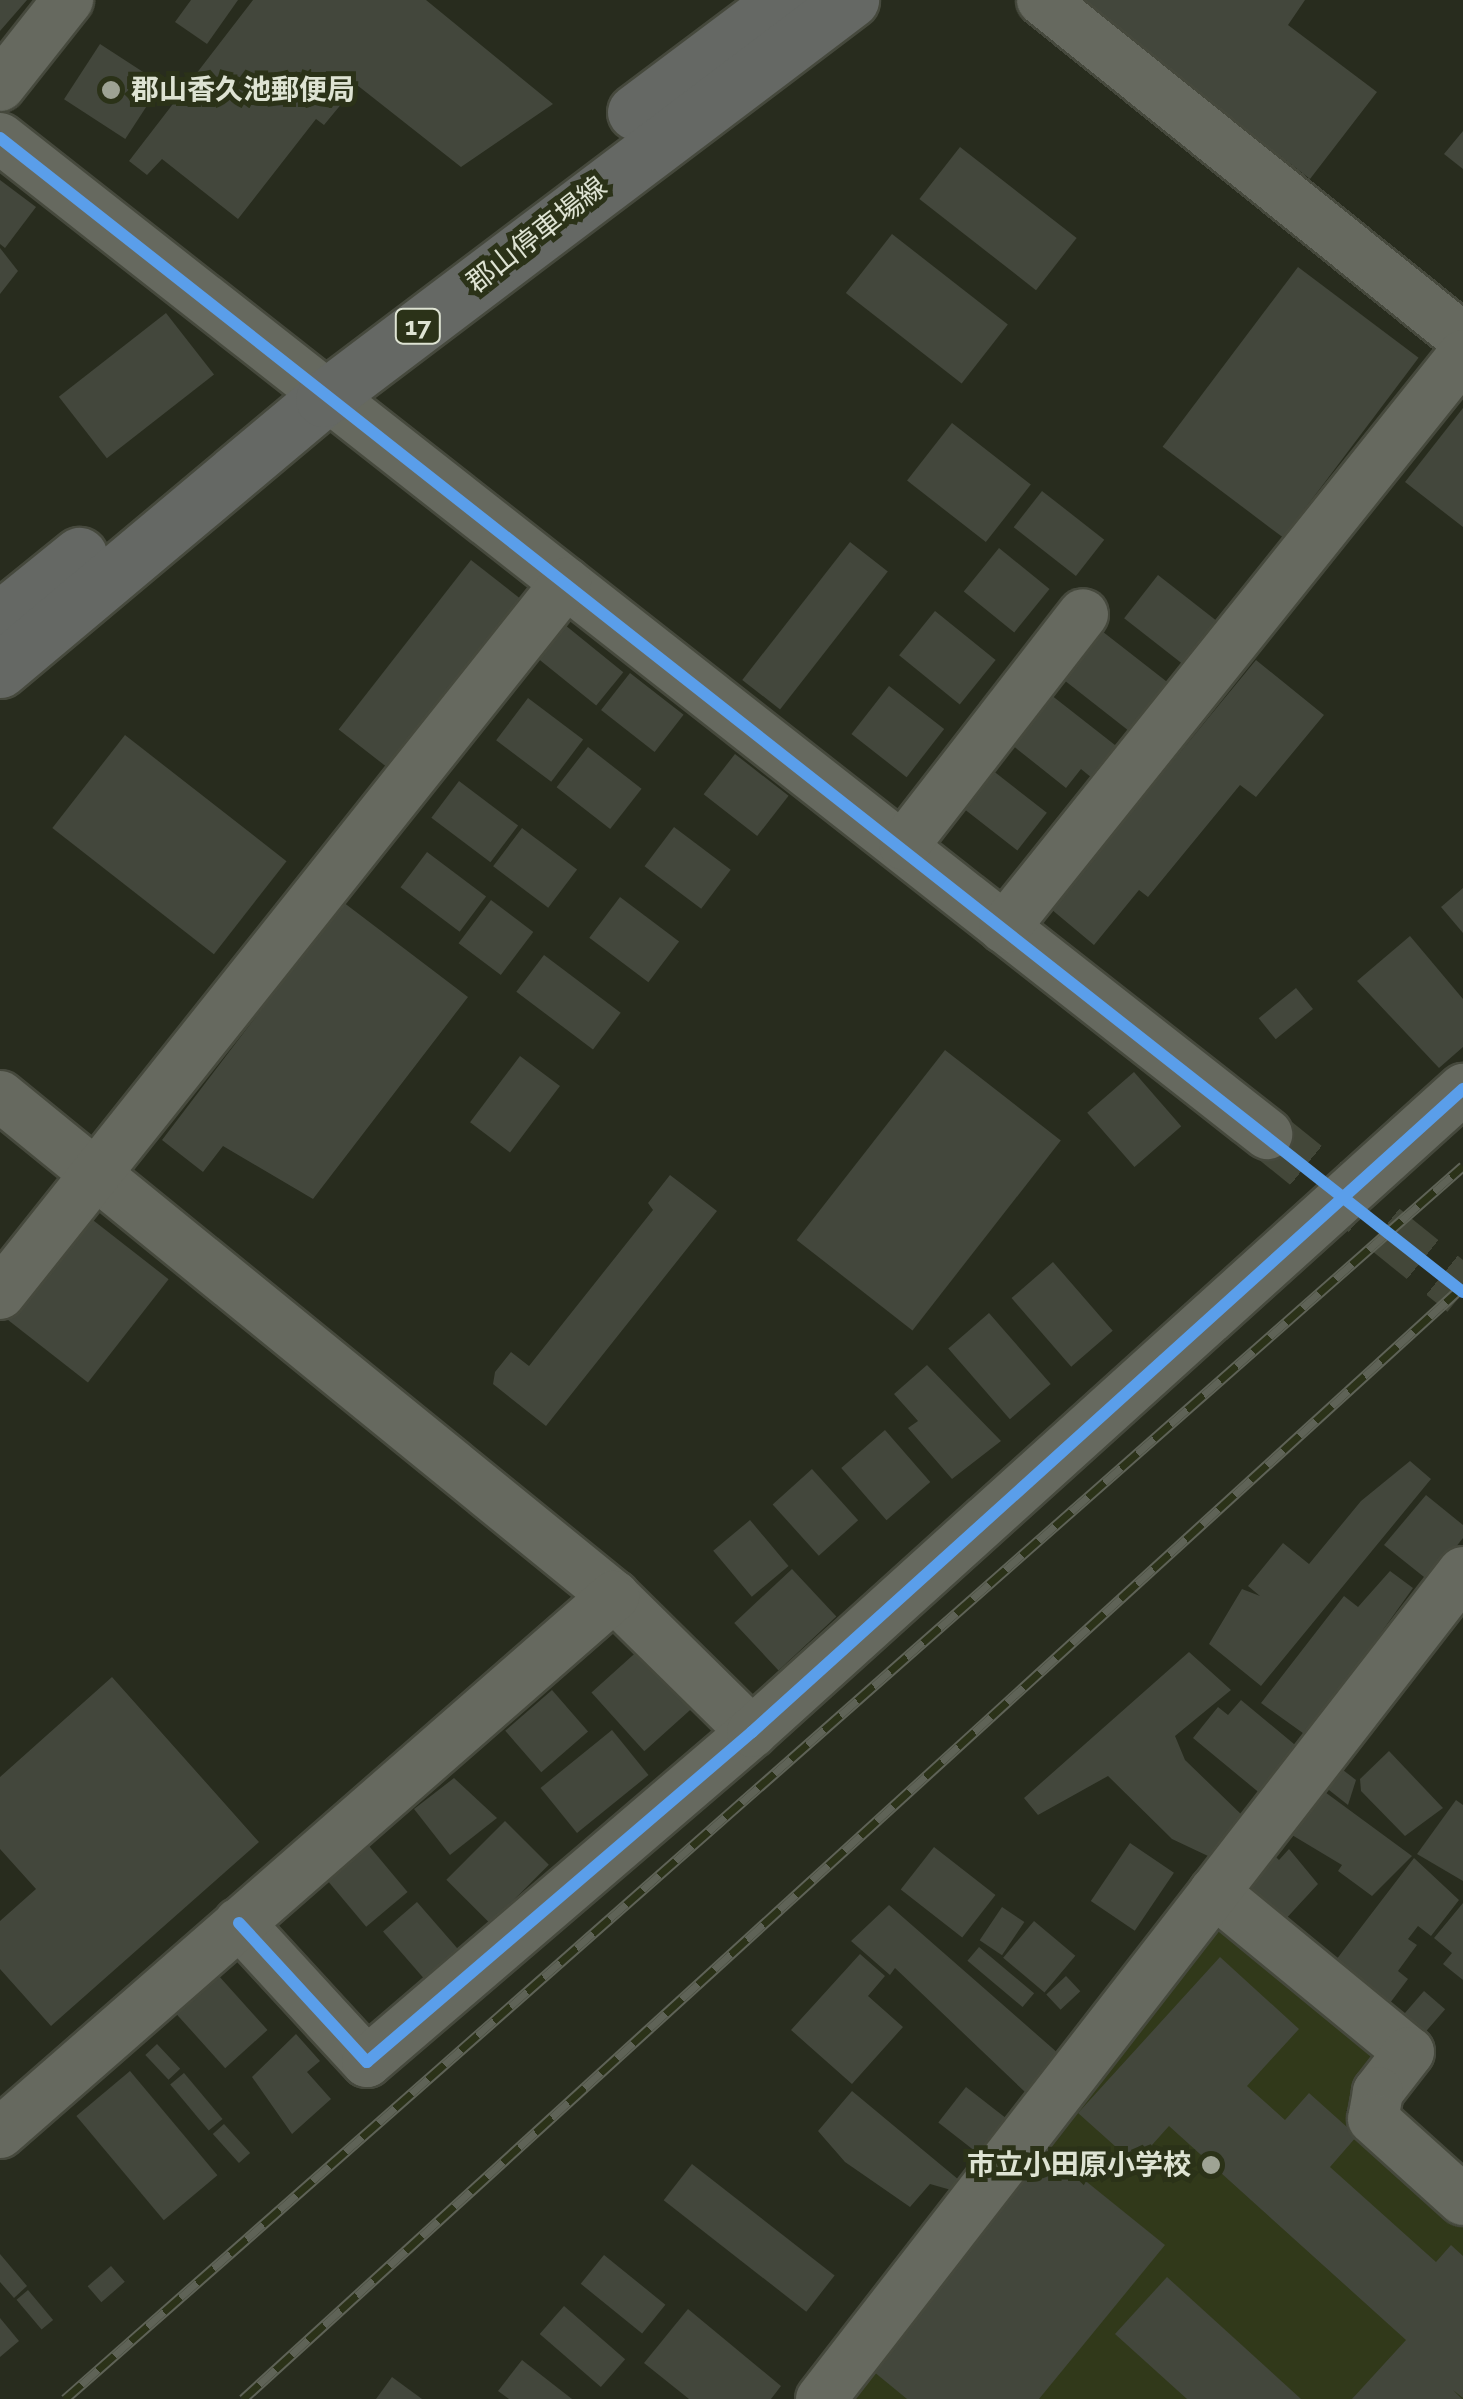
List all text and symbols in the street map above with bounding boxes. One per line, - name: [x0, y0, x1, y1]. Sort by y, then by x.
- place label: 郡山香久池郵便局: [131, 73, 355, 107]
- marker: 郡山香久池郵便局: [100, 79, 122, 101]
- street label: 郡山停車場線: [460, 170, 614, 300]
- road number: 17: [393, 306, 443, 346]
- place label: 市立小田原小学校: [967, 2148, 1191, 2182]
- marker: 市立小田原小学校: [1200, 2154, 1222, 2176]

